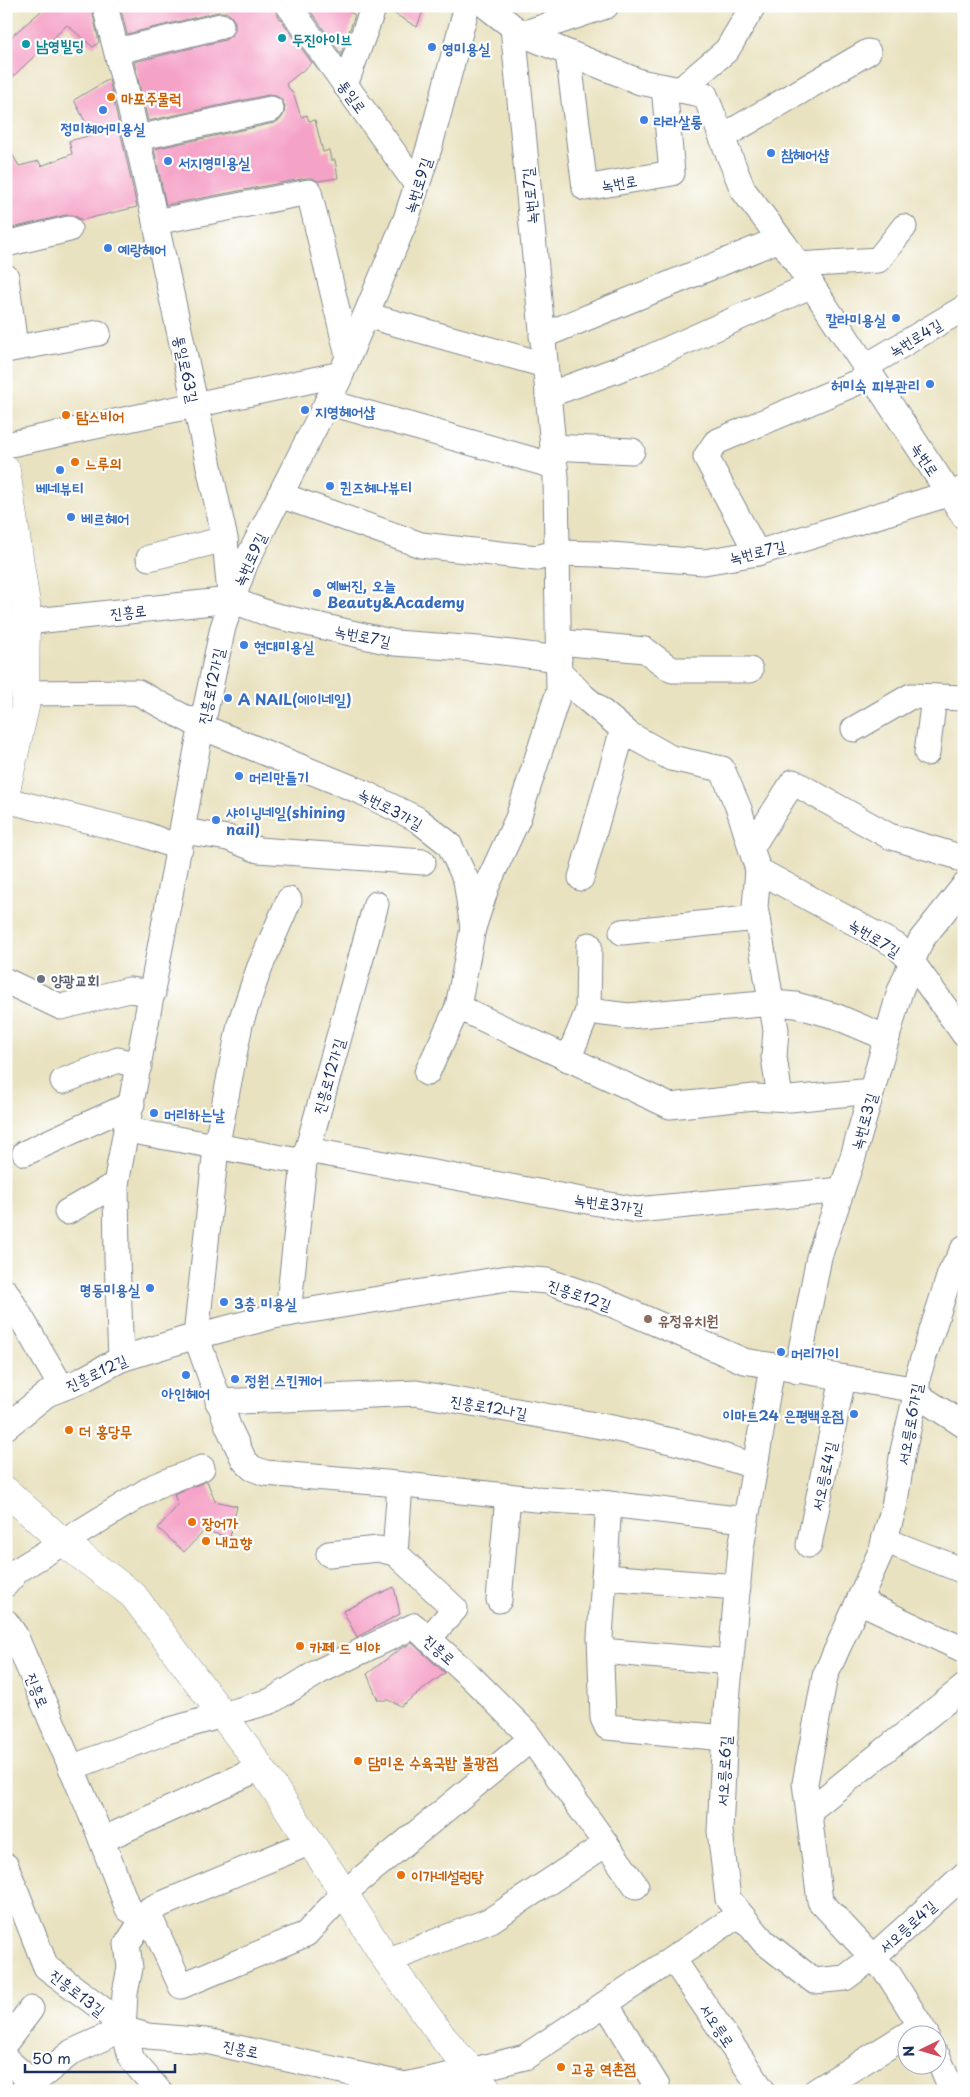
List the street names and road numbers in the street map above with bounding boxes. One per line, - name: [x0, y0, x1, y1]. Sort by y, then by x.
- street label: 통일로: [333, 75, 373, 117]
- street label: 녹번로9길: [397, 154, 437, 216]
- street label: 녹번로7길: [515, 167, 543, 225]
- street label: 녹번로: [599, 168, 639, 196]
- street label: 녹번로4길: [884, 312, 946, 362]
- street label: 통일로63길: [169, 333, 205, 405]
- street label: 녹번로: [906, 438, 946, 480]
- street label: 녹번로9길: [227, 528, 271, 590]
- street label: 녹번로7길: [727, 533, 787, 569]
- street label: 진흥로: [109, 598, 147, 624]
- street label: 녹번로7길: [333, 618, 393, 652]
- street label: 진흥로12가길: [191, 646, 229, 726]
- street label: 녹번로3가길: [355, 781, 427, 835]
- street label: 녹번로7길: [845, 912, 905, 962]
- street label: 진흥로12가길: [306, 1035, 350, 1117]
- street label: 녹번로3길: [844, 1090, 882, 1152]
- street label: 녹번로3가길: [573, 1187, 645, 1219]
- street label: 진흥로12길: [545, 1272, 615, 1316]
- street label: 진흥로12길: [61, 1348, 131, 1396]
- street label: 서오릉로6가길: [890, 1381, 928, 1467]
- street label: 진흥로12나길: [449, 1388, 529, 1424]
- street label: 서오릉로4길: [804, 1439, 842, 1513]
- street label: 진흥로: [419, 1628, 461, 1670]
- street label: 진흥로: [21, 1669, 55, 1711]
- street label: 서오릉로6길: [710, 1735, 736, 1807]
- street label: 서오릉로4길: [873, 1894, 941, 1958]
- street label: 진흥로13길: [45, 1963, 111, 2021]
- street label: 서오릉로: [695, 1999, 741, 2051]
- street label: 진흥로: [221, 2033, 261, 2063]

